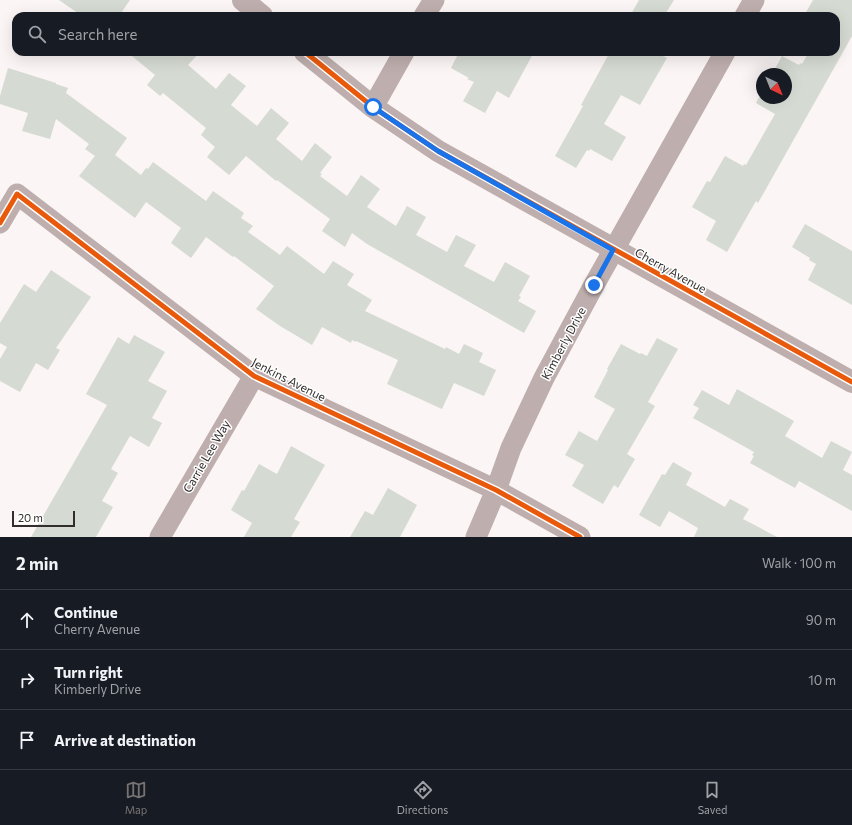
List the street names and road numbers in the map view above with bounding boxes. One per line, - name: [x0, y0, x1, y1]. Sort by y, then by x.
- street label: Cherry Avenue: [633, 245, 709, 295]
- street label: Kimberly Drive: [538, 304, 588, 382]
- street label: Jenkins Avenue: [249, 354, 328, 405]
- street label: Carrie Lee Way: [180, 417, 232, 495]

